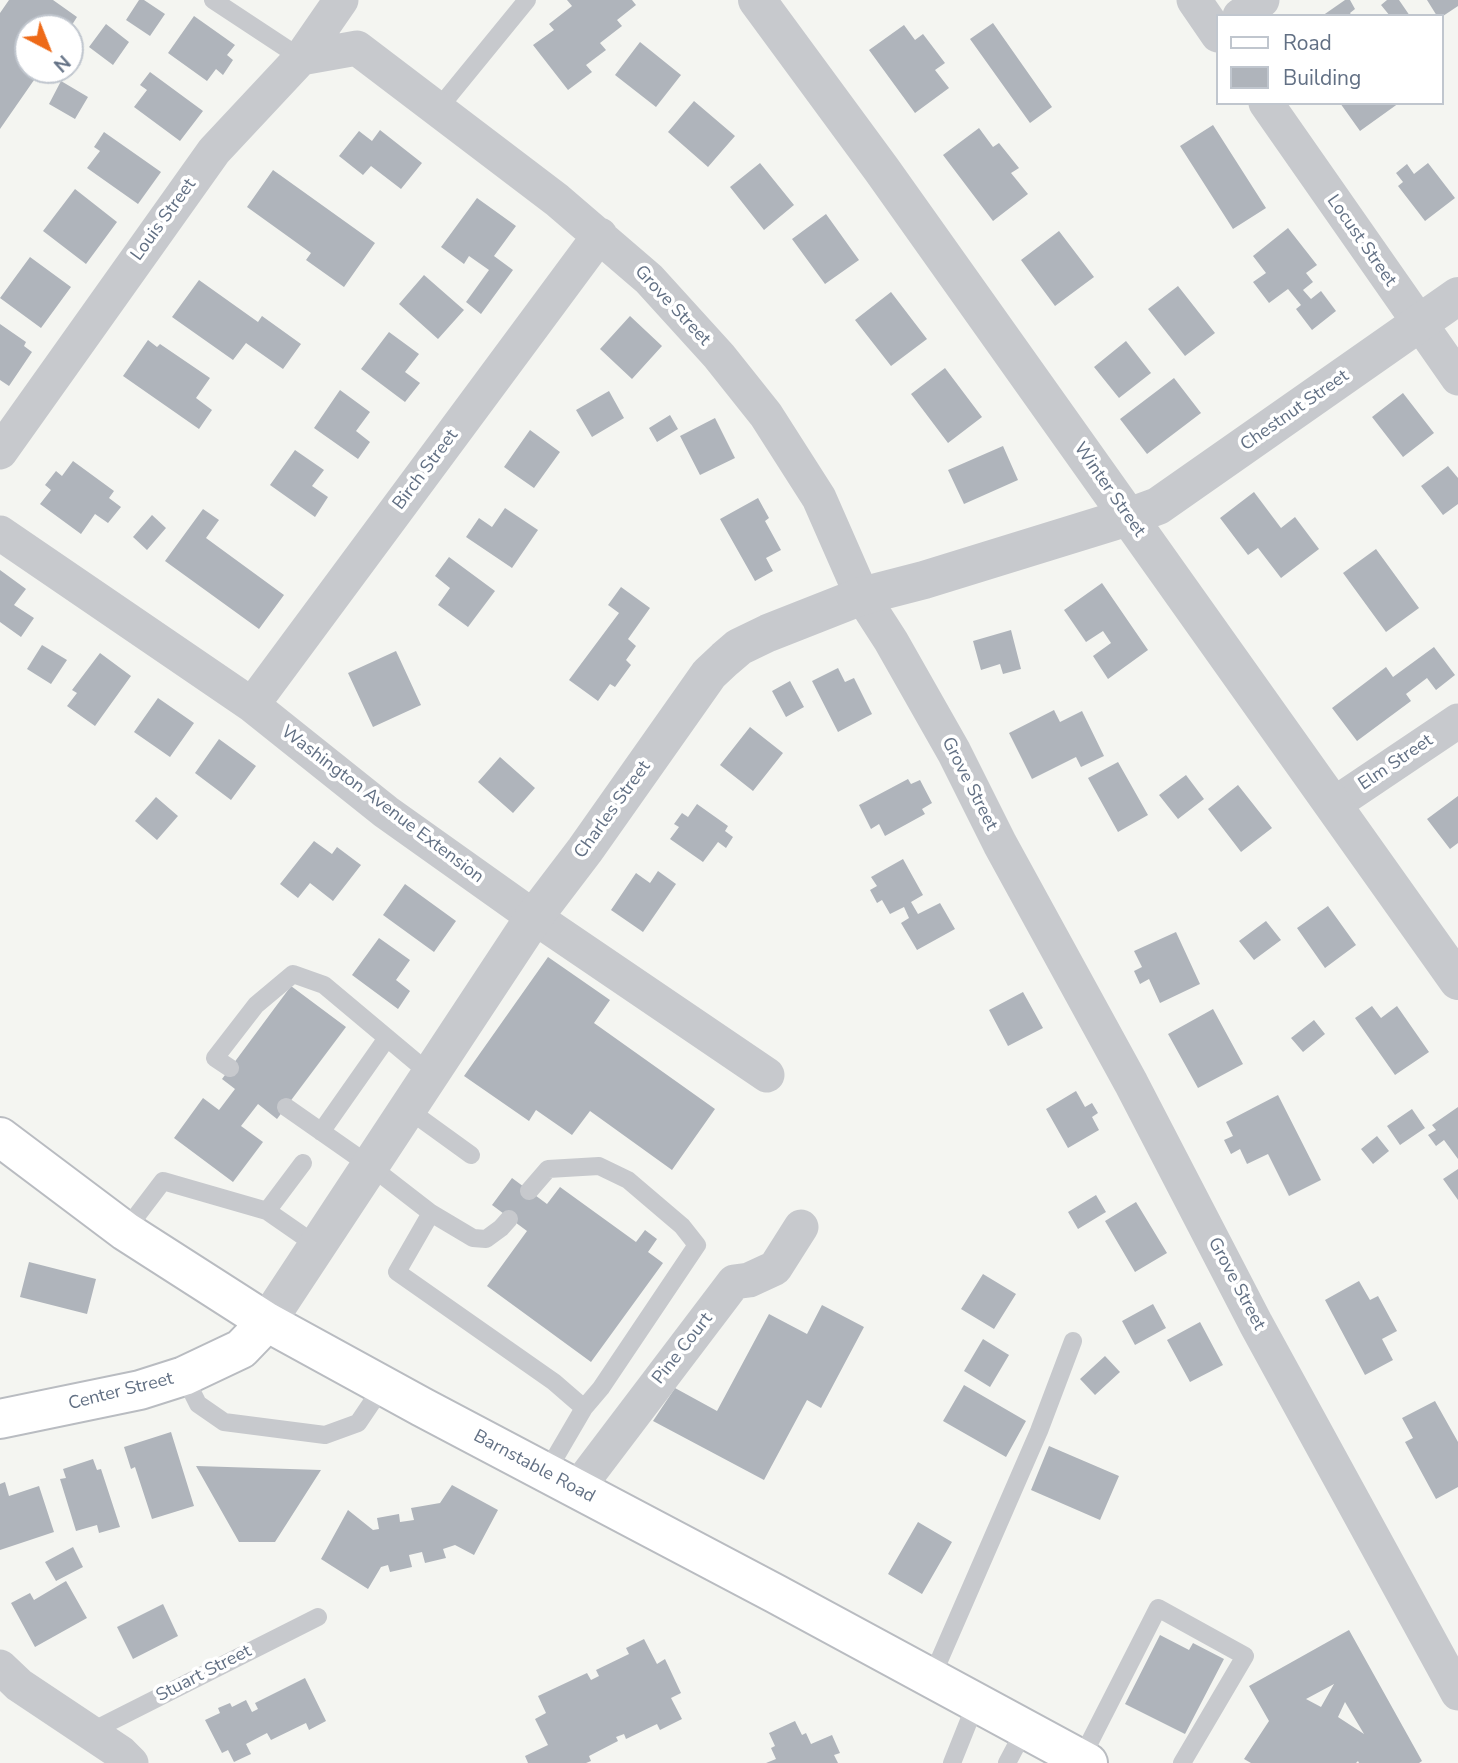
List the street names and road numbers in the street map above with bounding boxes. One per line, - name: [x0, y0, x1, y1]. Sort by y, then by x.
- street label: Louis Street: [127, 175, 201, 265]
- street label: Locust Street: [1322, 191, 1400, 291]
- street label: Grove Street: [629, 261, 715, 351]
- street label: Chestnut Street: [1237, 366, 1353, 456]
- street label: Birch Street: [389, 426, 463, 514]
- street label: Winter Street: [1069, 439, 1149, 541]
- street label: Washington Avenue Extension: [276, 722, 488, 888]
- street label: Elm Street: [1355, 730, 1437, 796]
- street label: Grove Street: [936, 734, 1002, 834]
- street label: Charles Street: [570, 757, 656, 863]
- street label: Grove Street: [1203, 1234, 1269, 1334]
- street label: Pine Court: [648, 1309, 718, 1389]
- street label: Center Street: [66, 1369, 176, 1415]
- street label: Barnstable Road: [470, 1426, 598, 1508]
- street label: Stuart Street: [153, 1641, 255, 1707]

